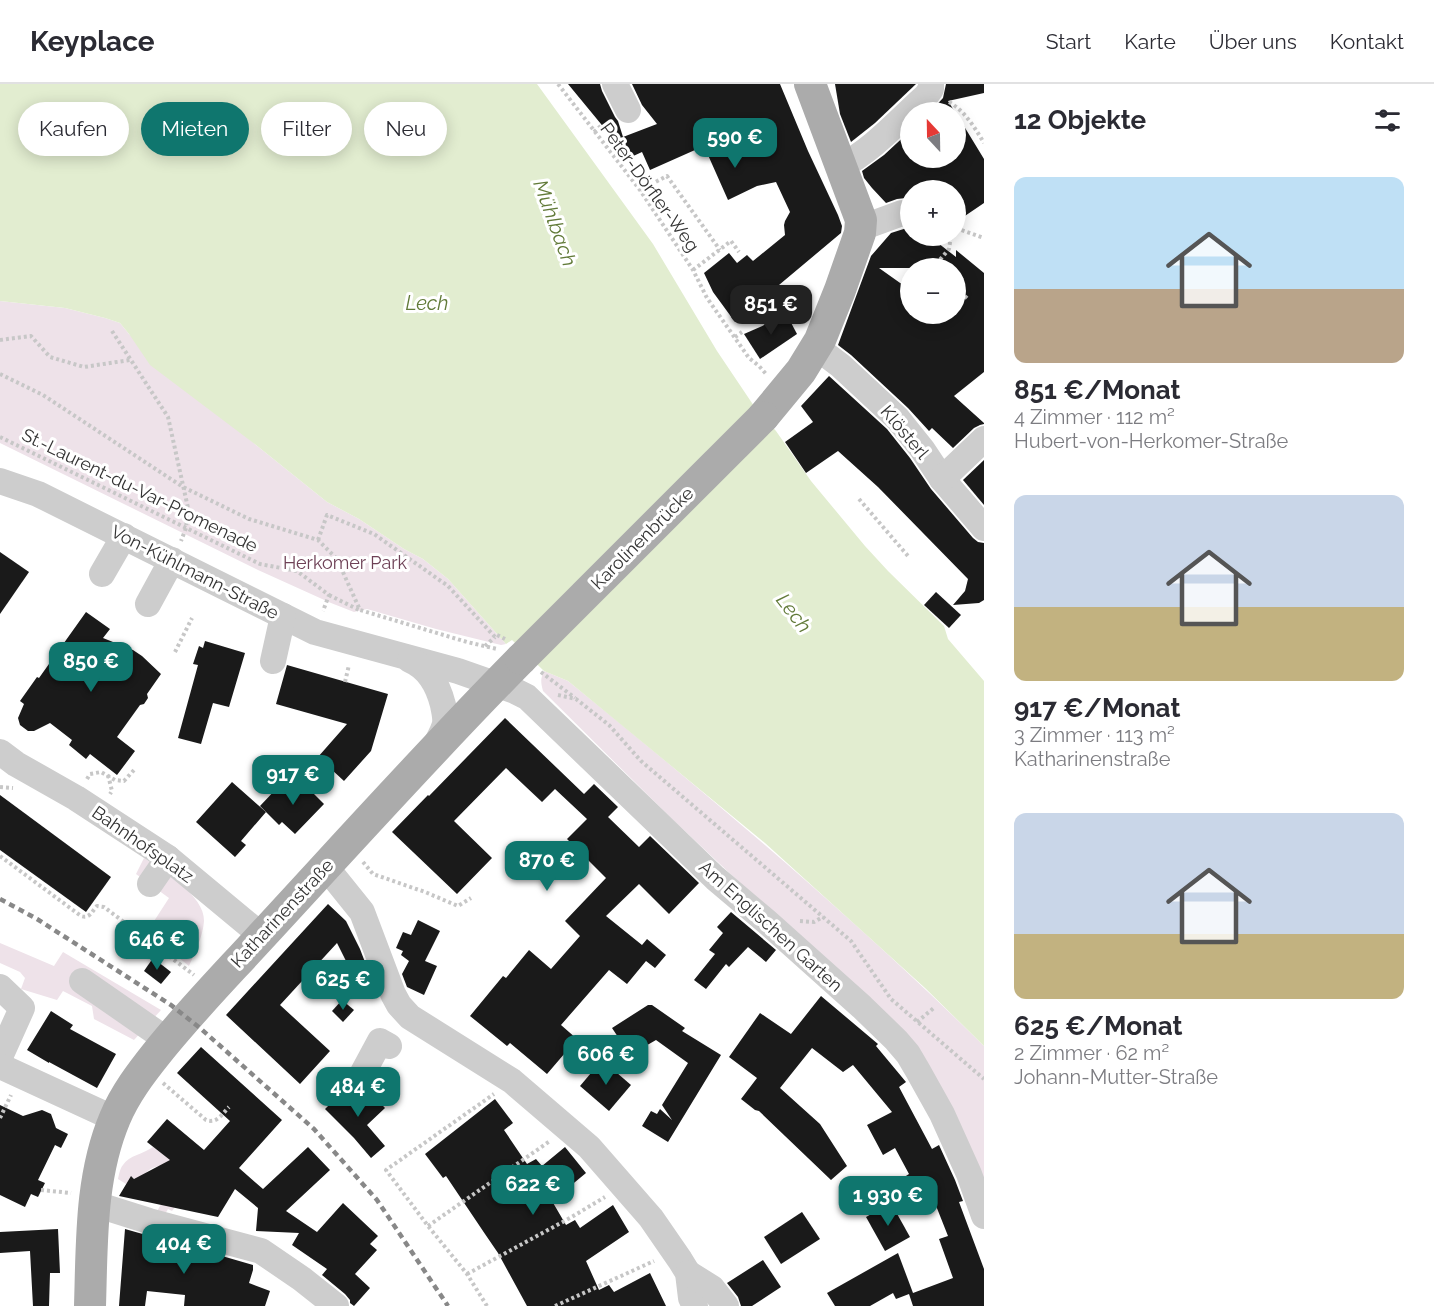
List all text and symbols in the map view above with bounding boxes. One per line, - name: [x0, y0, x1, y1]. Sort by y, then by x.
- text: Keyplace: [30, 25, 155, 58]
- text: Start: [1046, 29, 1091, 54]
- text: Karte: [1124, 29, 1176, 54]
- text: Über uns: [1209, 29, 1297, 54]
- text: Kontakt: [1330, 29, 1404, 54]
- chip: Kaufen: [18, 102, 129, 156]
- chip: Mieten: [141, 102, 249, 156]
- chip: Filter: [261, 102, 352, 156]
- chip: Neu: [364, 102, 447, 156]
- north arrow: [900, 102, 966, 168]
- map controls: [900, 102, 966, 324]
- icon: filters: [1371, 104, 1404, 137]
- text: 12 Objekte: [1014, 105, 1146, 135]
- pin: 590 €: [693, 118, 777, 169]
- street label: Peter-Dörfler-Weg: [596, 119, 704, 255]
- text: 590 €: [707, 125, 763, 149]
- water label: Mühlbach: [528, 177, 582, 269]
- button: +: [900, 180, 966, 246]
- icon: home: [1155, 216, 1263, 324]
- button: −: [900, 258, 966, 324]
- pin: 851 €: [729, 285, 813, 336]
- water label: Lech: [405, 291, 449, 315]
- text: 851 €: [744, 292, 798, 316]
- text: 851 €/Monat: [1014, 375, 1181, 405]
- street label: Klösterl: [877, 401, 934, 463]
- text: 4 Zimmer · 112 m²: [1014, 405, 1175, 429]
- street label: St.-Laurent-du-Var-Promenade: [19, 424, 262, 557]
- text: Hubert-von-Herkomer-Straße: [1014, 429, 1288, 453]
- street label: Karolinenbrücke: [586, 482, 698, 594]
- street label: Von-Kühlmann-Straße: [108, 521, 283, 624]
- icon: home: [1155, 534, 1263, 642]
- park label: Herkomer Park: [283, 552, 408, 573]
- water label: Lech: [771, 589, 817, 637]
- pin: 850 €: [49, 642, 133, 693]
- text: 850 €: [63, 649, 119, 673]
- text: 917 €/Monat: [1014, 693, 1180, 723]
- text: 3 Zimmer · 113 m²: [1014, 723, 1175, 747]
- text: Katharinenstraße: [1014, 747, 1170, 771]
- pin: 917 €: [251, 755, 335, 806]
- text: 917 €: [266, 762, 320, 786]
- street label: Bahnhofsplatz: [88, 801, 198, 887]
- pin: 870 €: [505, 841, 589, 892]
- text: 870 €: [519, 848, 575, 872]
- icon: home: [1155, 852, 1263, 960]
- street label: Katharinenstraße: [226, 854, 338, 972]
- street label: Am Englischen Garten: [695, 856, 847, 996]
- pin: 646 €: [115, 920, 199, 971]
- text: 646 €: [129, 927, 185, 951]
- pin: 625 €: [301, 960, 385, 1011]
- text: 625 €: [315, 967, 371, 991]
- text: 625 €/Monat: [1014, 1011, 1182, 1041]
- pin: 606 €: [564, 1035, 648, 1086]
- text: 2 Zimmer · 62 m²: [1014, 1041, 1169, 1065]
- text: 606 €: [577, 1042, 635, 1066]
- text: Johann-Mutter-Straße: [1014, 1065, 1218, 1089]
- pin: 484 €: [316, 1067, 400, 1118]
- text: 484 €: [330, 1074, 386, 1098]
- pin: 622 €: [491, 1165, 575, 1216]
- text: 622 €: [505, 1172, 561, 1196]
- pin: 1 930 €: [833, 1176, 943, 1227]
- text: 1 930 €: [853, 1183, 923, 1207]
- pin: 404 €: [142, 1224, 226, 1275]
- text: 404 €: [156, 1231, 212, 1255]

